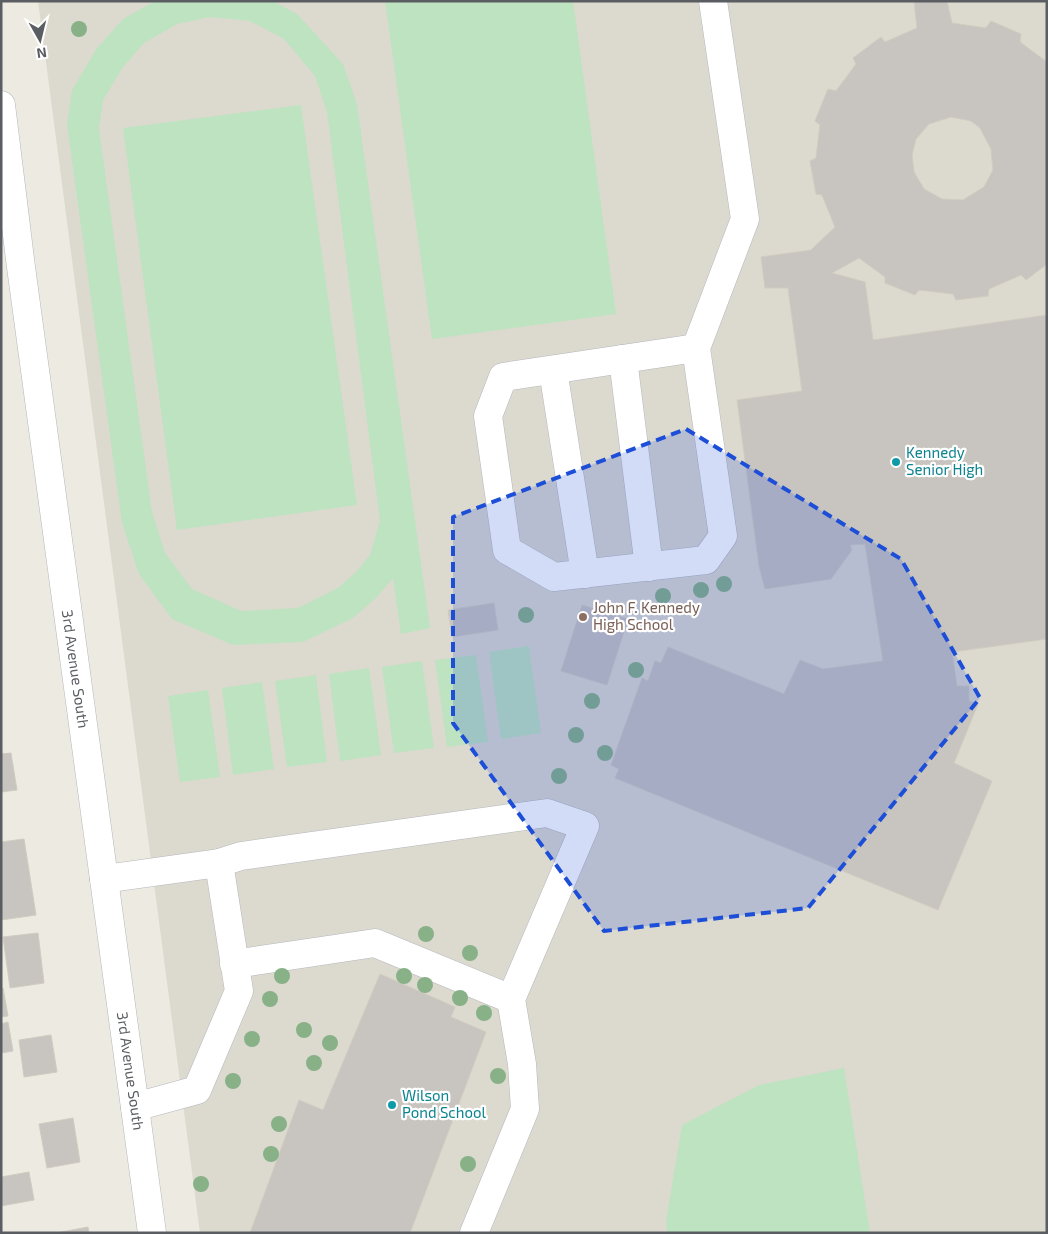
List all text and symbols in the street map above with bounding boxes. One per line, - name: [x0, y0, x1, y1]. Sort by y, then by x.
- north arrow: [15, 15, 65, 65]
- text: N: [36, 44, 48, 62]
- place label: Kennedy Senior High: [906, 443, 983, 478]
- marker: Kennedy Senior High: [890, 456, 902, 468]
- place label: John F. Kennedy High School: [593, 598, 700, 633]
- street label: 3rd Avenue South: [59, 609, 93, 729]
- marker: John F. Kennedy High School: [577, 611, 589, 623]
- street label: 3rd Avenue South: [114, 1011, 148, 1131]
- place label: Wilson Pond School: [402, 1086, 486, 1121]
- marker: Wilson Pond School: [386, 1099, 398, 1111]

